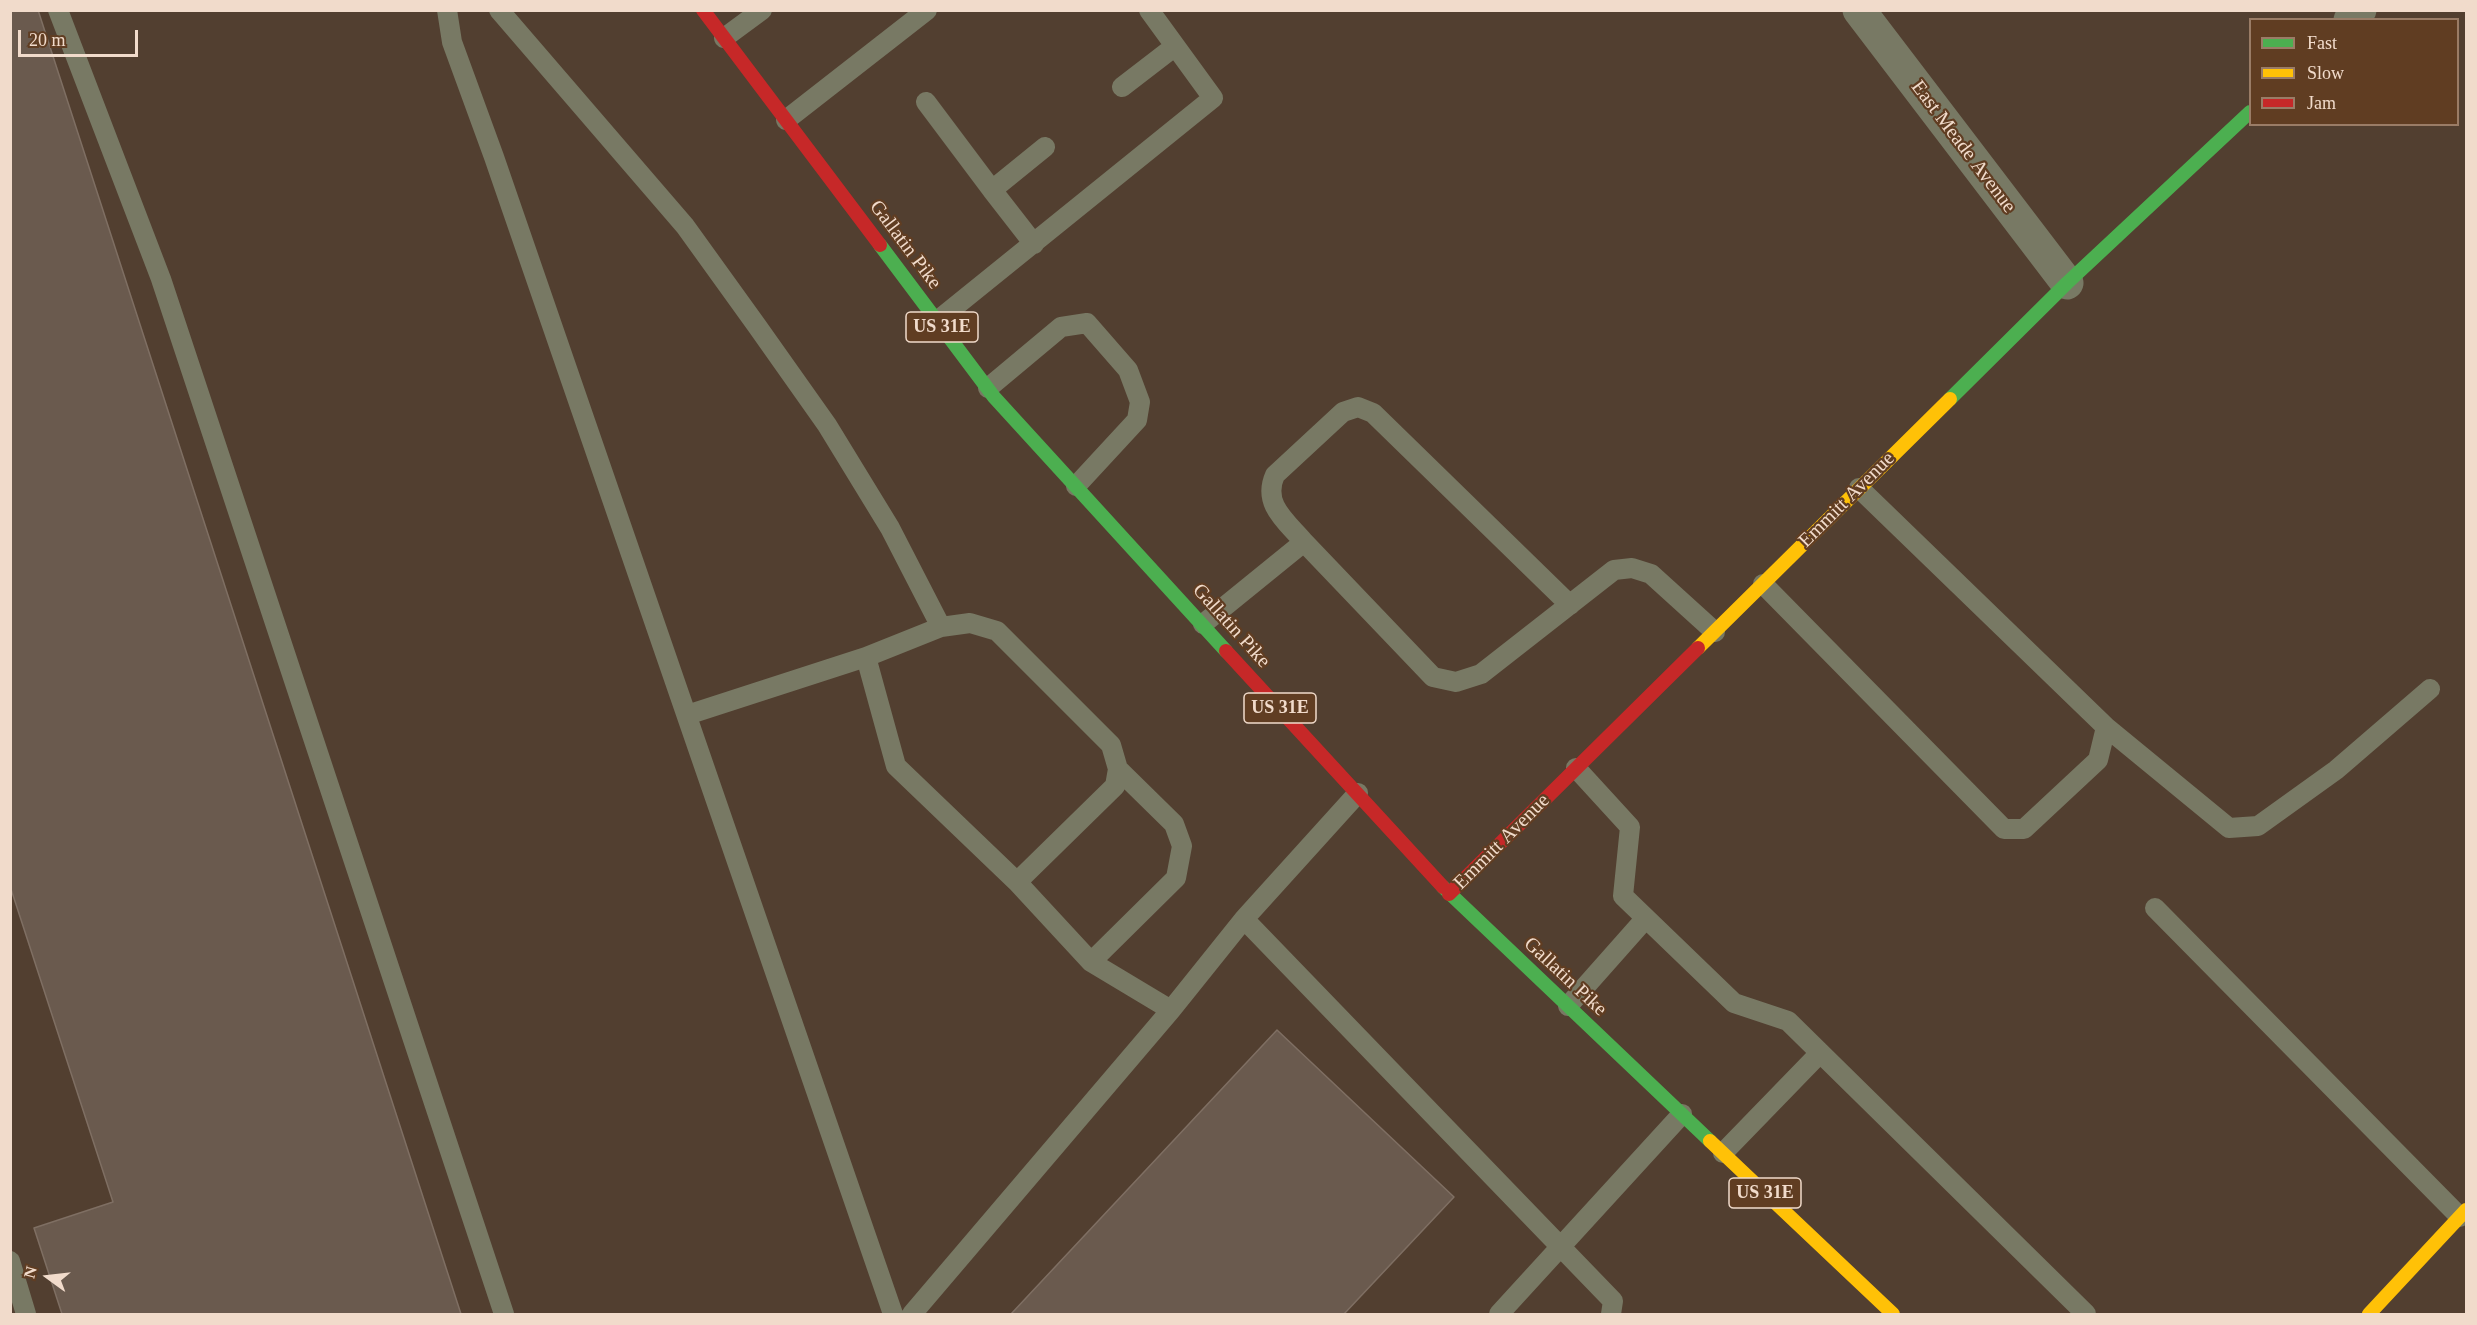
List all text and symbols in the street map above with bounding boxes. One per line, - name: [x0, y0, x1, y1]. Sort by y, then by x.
- scale bar: [21, 18, 141, 56]
- legend: [2249, 18, 2459, 126]
- text: 20 m: [29, 30, 66, 50]
- text: Fast: [2307, 33, 2337, 53]
- text: Slow: [2307, 63, 2344, 83]
- street label: East Meade Avenue: [1905, 76, 2021, 218]
- text: Jam: [2307, 93, 2336, 113]
- street label: Gallatin Pike: [864, 196, 946, 294]
- road number: US 31E: [906, 312, 978, 342]
- street label: Emmitt Avenue: [1794, 447, 1900, 553]
- street label: Gallatin Pike: [1187, 579, 1275, 673]
- road number: US 31E: [1244, 693, 1316, 723]
- street label: Emmitt Avenue: [1449, 789, 1555, 895]
- street label: Gallatin Pike: [1518, 932, 1612, 1022]
- road number: US 31E: [1729, 1178, 1801, 1208]
- north arrow: [18, 1247, 78, 1307]
- text: N: [20, 1264, 40, 1280]

